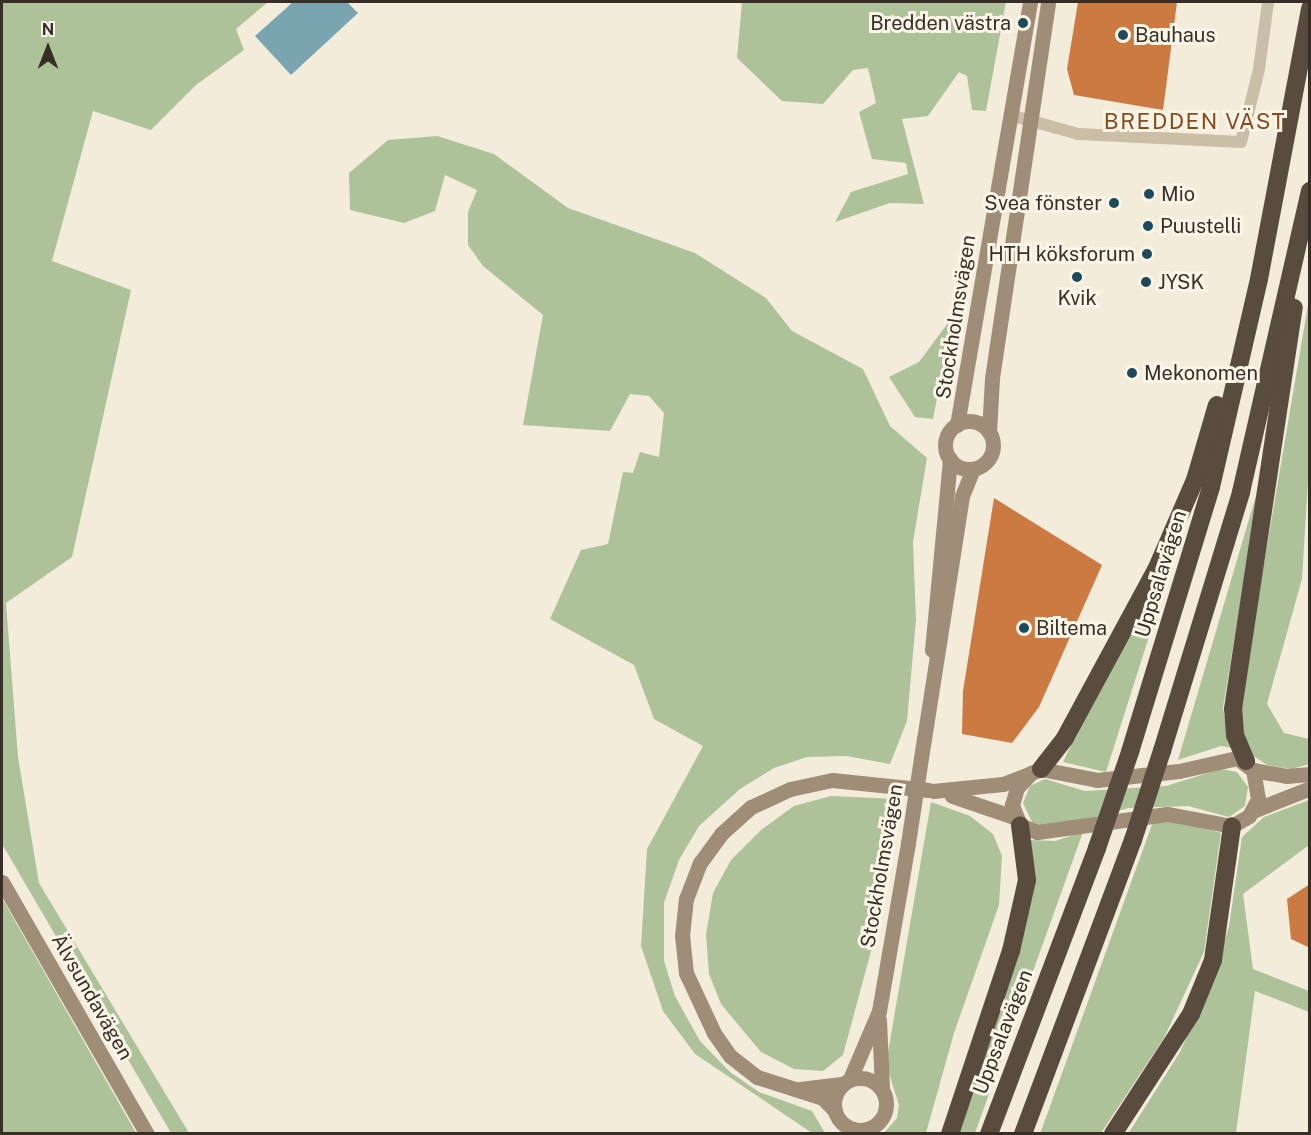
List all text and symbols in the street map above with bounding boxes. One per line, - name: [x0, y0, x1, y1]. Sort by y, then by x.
- place label: Bredden västra: [870, 11, 1011, 35]
- marker: Bredden västra: [1016, 16, 1030, 30]
- north arrow: [18, 18, 78, 78]
- text: N: [42, 20, 54, 39]
- place label: Bauhaus: [1135, 23, 1215, 47]
- marker: Bauhaus: [1116, 28, 1130, 42]
- district label: BREDDEN VÄST: [1104, 109, 1286, 135]
- place label: Mio: [1161, 182, 1195, 206]
- marker: Mio: [1142, 187, 1156, 201]
- place label: Svea fönster: [984, 191, 1102, 215]
- marker: Svea fönster: [1107, 196, 1121, 210]
- place label: Puustelli: [1160, 214, 1241, 238]
- marker: Puustelli: [1141, 219, 1155, 233]
- street label: Stockholmsvägen: [931, 233, 981, 401]
- place label: HTH köksforum: [988, 242, 1135, 266]
- marker: HTH köksforum: [1140, 247, 1154, 261]
- marker: Kvik: [1070, 270, 1084, 284]
- place label: JYSK: [1158, 270, 1204, 294]
- marker: JYSK: [1139, 275, 1153, 289]
- place label: Kvik: [1057, 286, 1097, 310]
- place label: Mekonomen: [1144, 361, 1258, 385]
- marker: Mekonomen: [1125, 366, 1139, 380]
- street label: Uppsalavägen: [1130, 508, 1192, 640]
- place label: Biltema: [1036, 616, 1107, 640]
- marker: Biltema: [1017, 621, 1031, 635]
- street label: Stockholmsvägen: [856, 782, 908, 950]
- street label: Älvsundavägen: [46, 930, 138, 1064]
- street label: Uppsalavägen: [968, 966, 1038, 1098]

